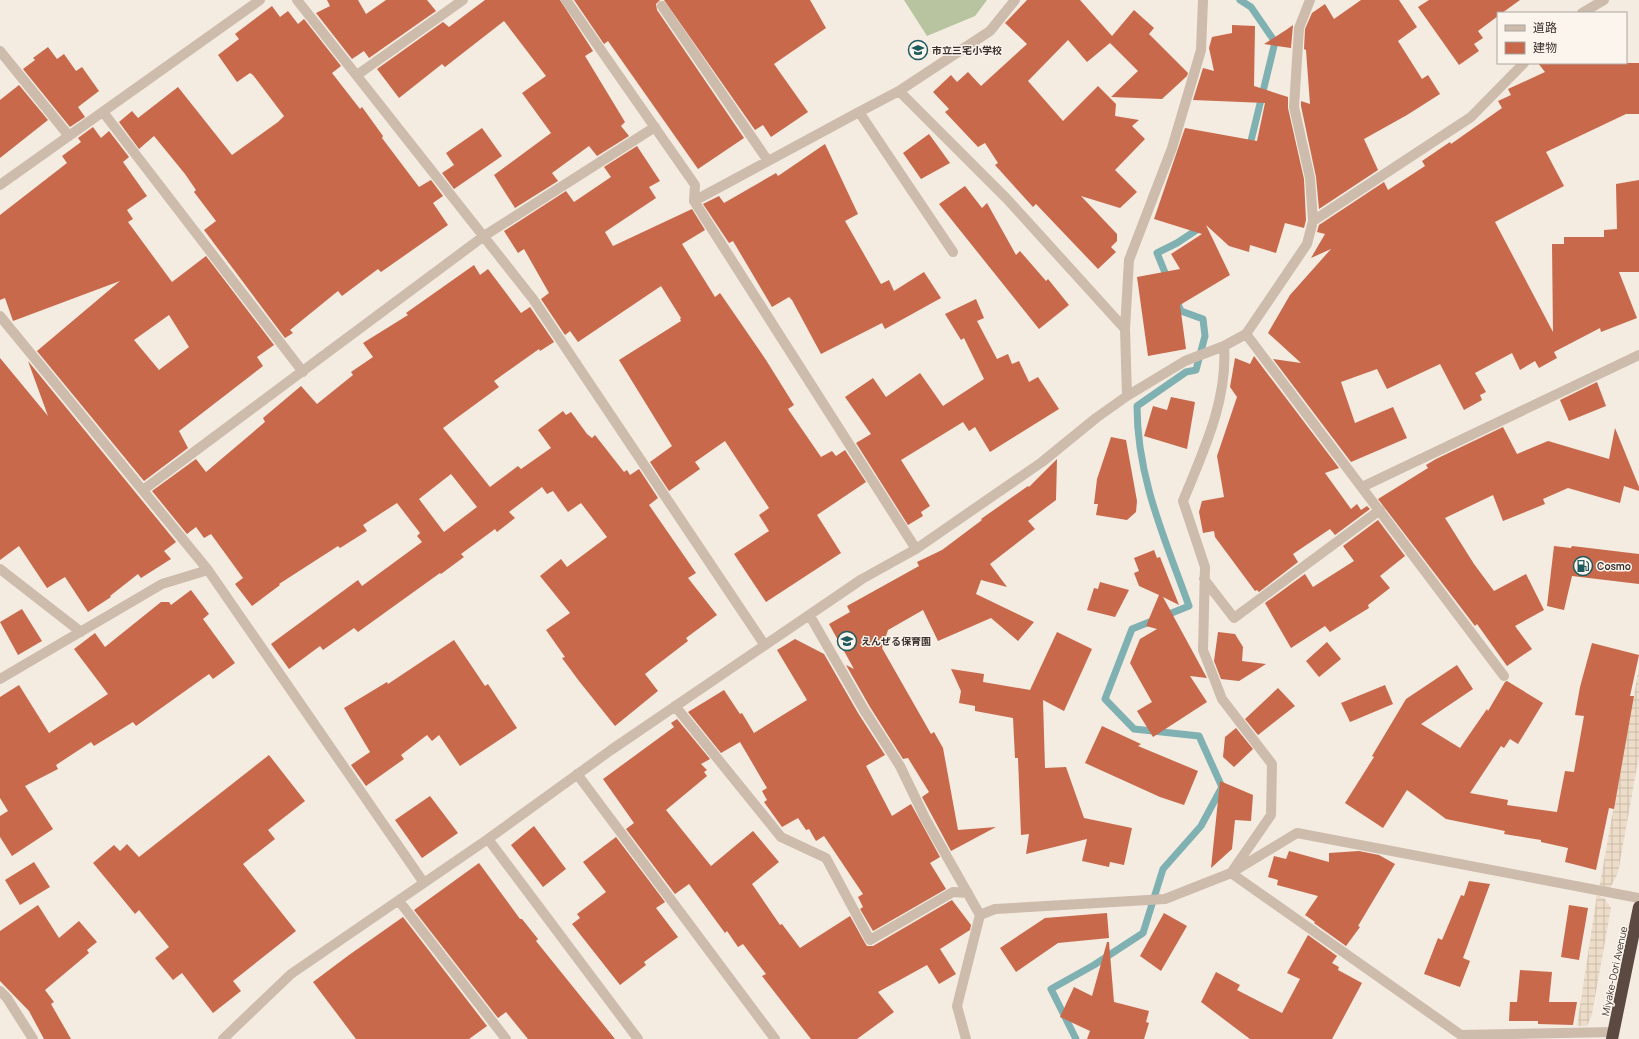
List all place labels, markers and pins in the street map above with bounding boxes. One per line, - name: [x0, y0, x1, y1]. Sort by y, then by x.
- school or university icon: 市立三宅小学校: [907, 39, 929, 61]
- place label: 市立三宅小学校: [932, 43, 1002, 57]
- fuel station icon: Cosmo: [1572, 555, 1594, 577]
- place label: Cosmo: [1597, 559, 1631, 573]
- school or university icon: えんぜる保育園: [836, 630, 858, 652]
- place label: えんぜる保育園: [861, 634, 931, 648]

